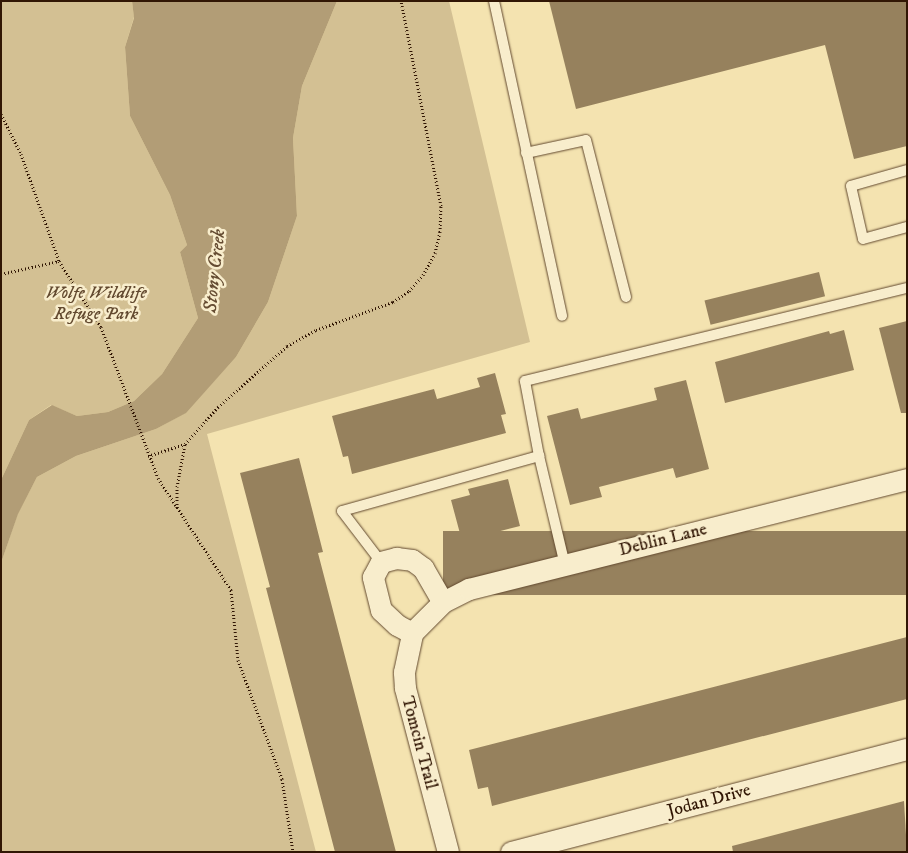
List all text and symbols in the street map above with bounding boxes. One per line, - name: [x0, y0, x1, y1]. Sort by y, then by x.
- water label: Stony Creek: [199, 228, 231, 314]
- park label: Wolfe Wildlife Refuge Park: [45, 283, 147, 326]
- street label: Deblin Lane: [617, 519, 709, 561]
- street label: Tomcin Trail: [396, 694, 442, 792]
- street label: Jodan Drive: [665, 779, 753, 823]

